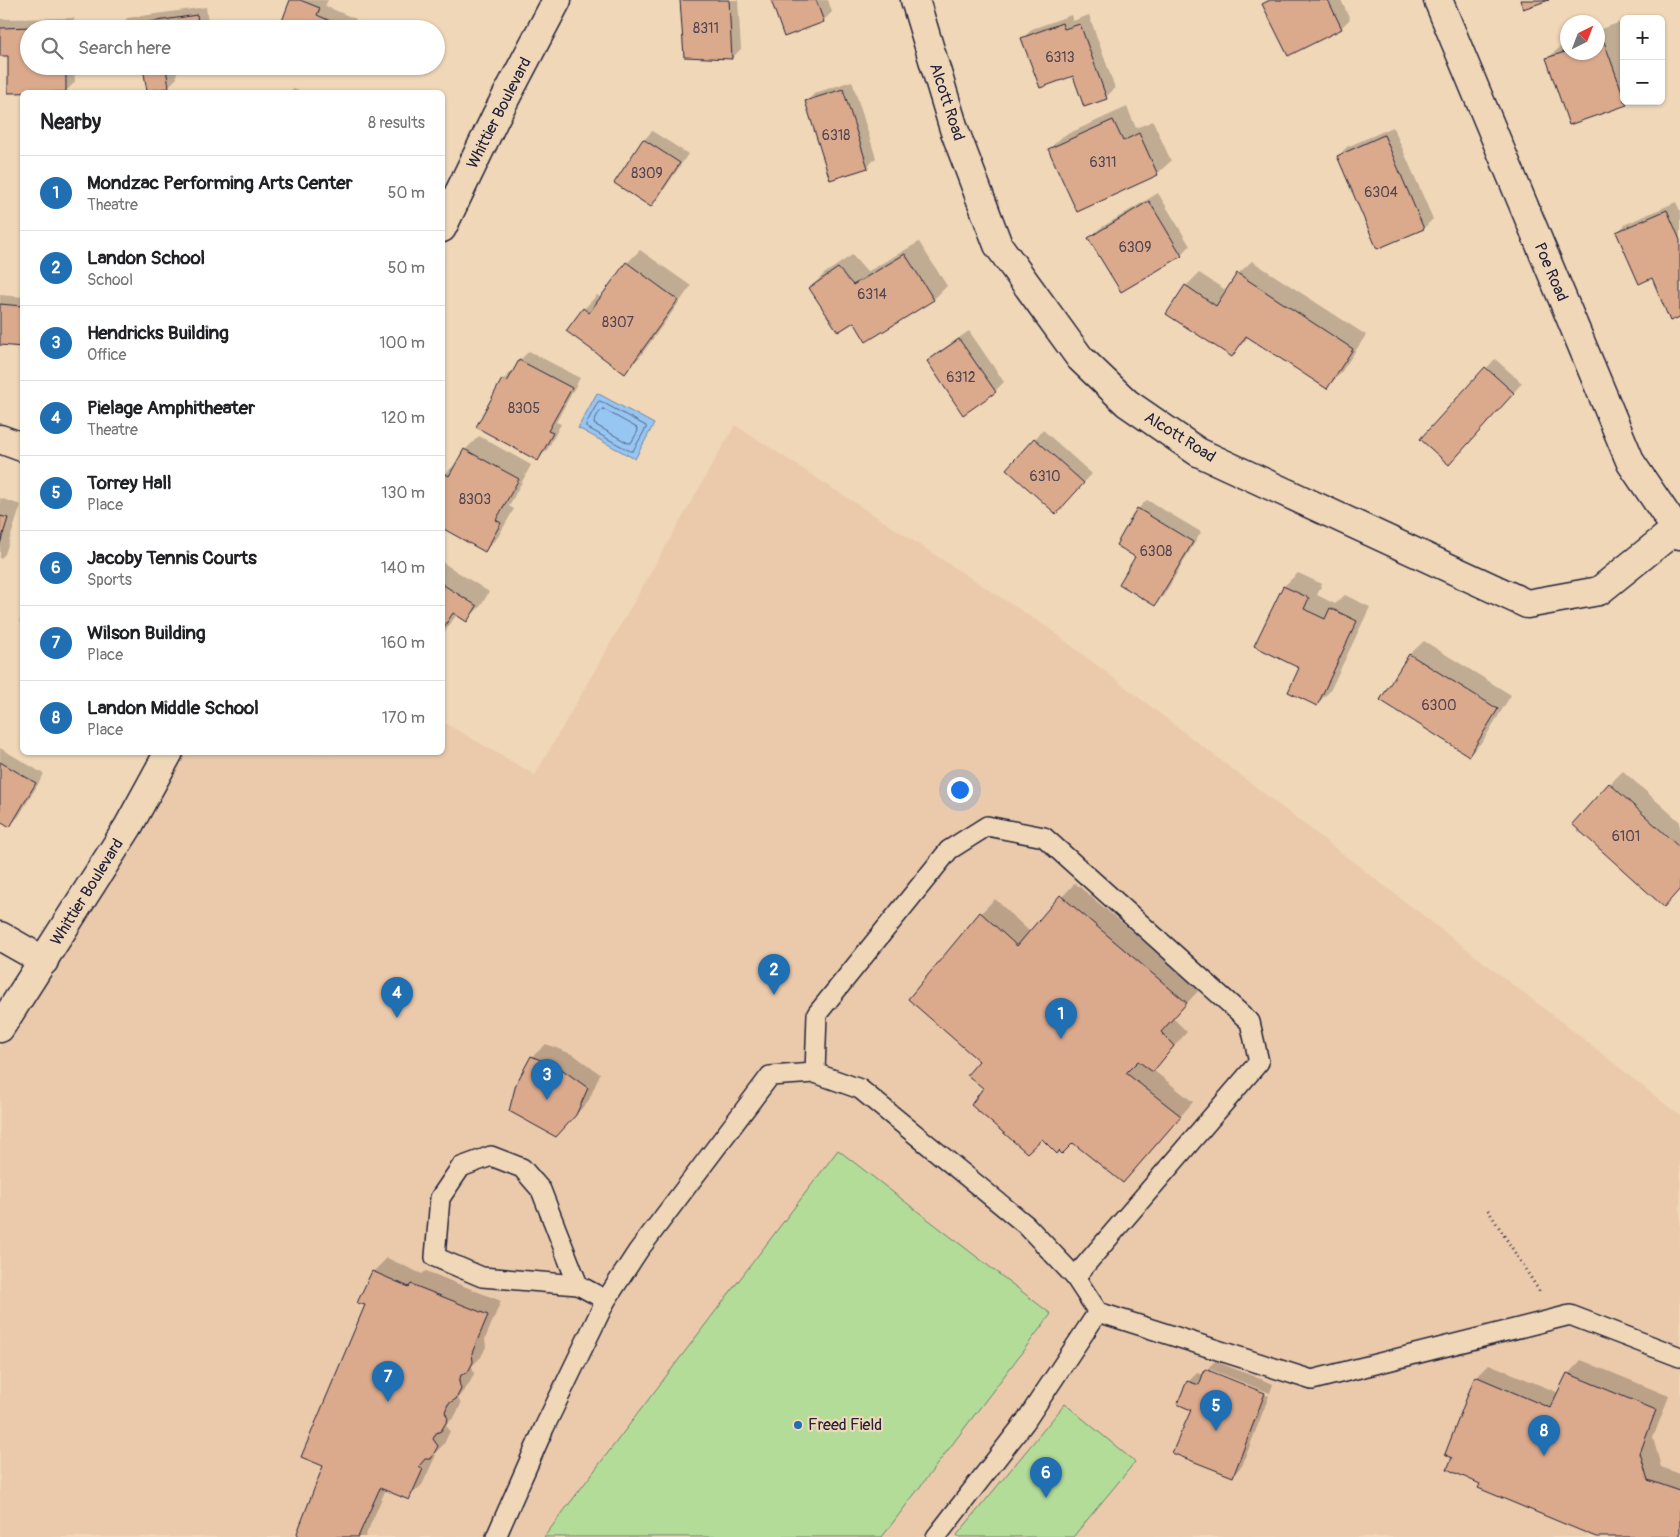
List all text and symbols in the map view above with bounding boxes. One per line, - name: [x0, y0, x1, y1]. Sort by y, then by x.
- north arrow: [1560, 15, 1605, 60]
- map controls: [1620, 15, 1665, 105]
- button: +: [1620, 15, 1665, 60]
- search box: [20, 20, 445, 75]
- house number: 8311: [693, 20, 719, 37]
- icon: search: [38, 34, 66, 62]
- text: Search here: [78, 36, 171, 60]
- house number: 6313: [1045, 49, 1075, 66]
- street label: Whittier Boulevard: [462, 54, 536, 172]
- button: −: [1620, 60, 1665, 105]
- street label: Alcott Road: [925, 61, 969, 143]
- text: Nearby: [40, 109, 101, 136]
- text: 8 results: [368, 113, 425, 133]
- house number: 6318: [822, 127, 850, 144]
- house number: 6311: [1090, 154, 1116, 171]
- house number: 8309: [631, 165, 663, 182]
- text: Mondzac Performing Arts Center: [87, 171, 352, 195]
- text: 1: [53, 183, 59, 203]
- text: 50 m: [388, 183, 425, 203]
- house number: 6304: [1364, 184, 1398, 201]
- text: Theatre: [87, 195, 138, 215]
- house number: 6309: [1119, 239, 1151, 256]
- street label: Poe Road: [1530, 240, 1572, 304]
- text: Landon School: [87, 246, 205, 270]
- text: 2: [52, 258, 60, 278]
- text: 50 m: [388, 258, 425, 278]
- text: School: [87, 270, 133, 290]
- house number: 6314: [857, 286, 887, 303]
- house number: 8307: [602, 314, 635, 331]
- text: Hendricks Building: [87, 321, 229, 345]
- text: 3: [52, 333, 60, 353]
- text: 100 m: [379, 333, 425, 353]
- text: Office: [87, 345, 127, 365]
- house number: 6312: [946, 369, 976, 386]
- text: Pielage Amphitheater: [87, 396, 255, 420]
- house number: 8305: [508, 400, 540, 417]
- street label: Alcott Road: [1141, 407, 1219, 467]
- text: 4: [51, 408, 61, 428]
- text: 120 m: [381, 408, 425, 428]
- text: Theatre: [87, 420, 138, 440]
- house number: 6310: [1030, 468, 1061, 485]
- text: Torrey Hall: [87, 471, 172, 495]
- text: 5: [52, 483, 60, 503]
- text: 130 m: [381, 483, 425, 503]
- house number: 8303: [459, 491, 491, 508]
- text: Place: [87, 495, 123, 515]
- house number: 6308: [1140, 543, 1172, 560]
- text: Jacoby Tennis Courts: [87, 546, 257, 570]
- text: 6: [51, 558, 61, 578]
- text: 140 m: [381, 558, 425, 578]
- text: Sports: [87, 570, 132, 590]
- text: Wilson Building: [87, 621, 206, 645]
- text: 7: [52, 633, 60, 653]
- text: 160 m: [381, 633, 425, 653]
- text: Place: [87, 645, 123, 665]
- text: Landon Middle School: [87, 696, 259, 720]
- house number: 6300: [1421, 697, 1457, 714]
- text: 8: [52, 708, 60, 728]
- text: 170 m: [382, 708, 425, 728]
- text: Place: [87, 720, 123, 740]
- your location: [947, 777, 973, 803]
- house number: 6101: [1612, 828, 1640, 845]
- street label: Whittier Boulevard: [46, 835, 128, 949]
- pin: 2: [758, 954, 790, 995]
- pin: 4: [381, 977, 413, 1018]
- pin: 1: [1045, 998, 1077, 1039]
- pin: 3: [531, 1059, 563, 1100]
- pin: 7: [372, 1361, 404, 1402]
- pin: 5: [1200, 1390, 1232, 1431]
- place label: Freed Field: [808, 1415, 882, 1435]
- pin: 8: [1528, 1415, 1560, 1456]
- marker: Freed Field: [792, 1419, 804, 1431]
- pin: 6: [1030, 1457, 1062, 1498]

